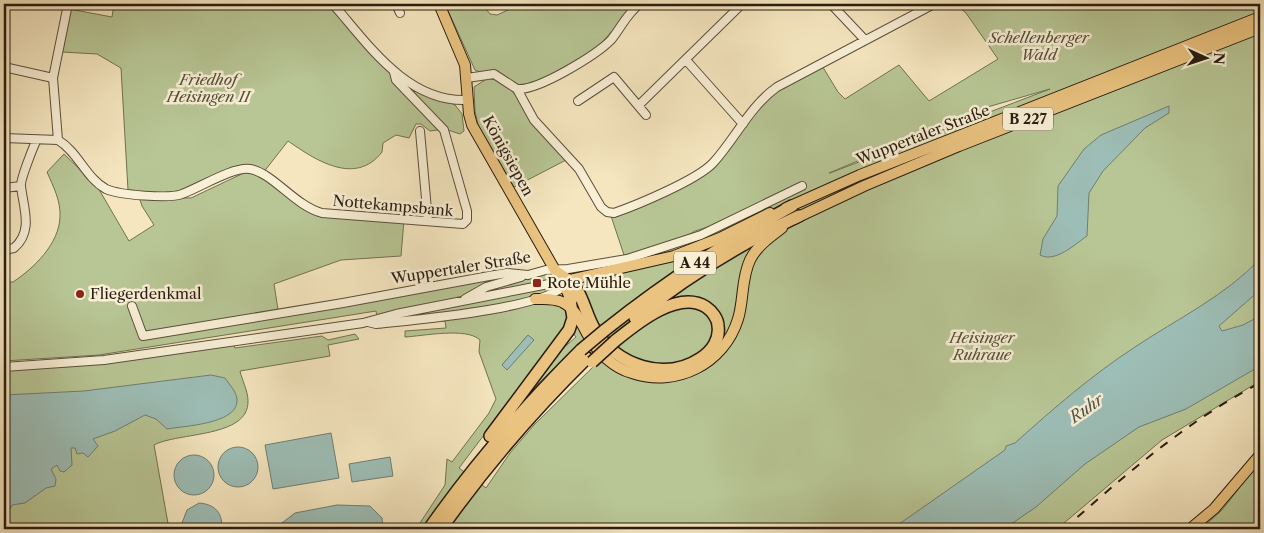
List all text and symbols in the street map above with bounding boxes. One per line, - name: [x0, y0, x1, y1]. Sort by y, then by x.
- park label: Schellenberger Wald: [988, 28, 1090, 64]
- north arrow: [1182, 32, 1232, 82]
- text: N: [1210, 52, 1228, 65]
- park label: Friedhof Heisingen II: [165, 70, 253, 106]
- street label: Wuppertaler Straße: [852, 100, 992, 169]
- road number: B 227: [1003, 108, 1053, 130]
- street label: Königsiepen: [479, 112, 539, 200]
- street label: Nottekampsbank: [332, 191, 456, 220]
- street label: Wuppertaler Straße: [389, 247, 532, 288]
- road number: A 44: [674, 252, 716, 274]
- place label: Rote Mühle: [547, 273, 631, 292]
- marker: Rote Mühle: [531, 277, 543, 289]
- place label: Fliegerdenkmal: [90, 284, 202, 303]
- marker: Fliegerdenkmal: [74, 288, 86, 300]
- park label: Heisinger Ruhraue: [948, 328, 1016, 364]
- water label: Ruhr: [1063, 388, 1108, 428]

